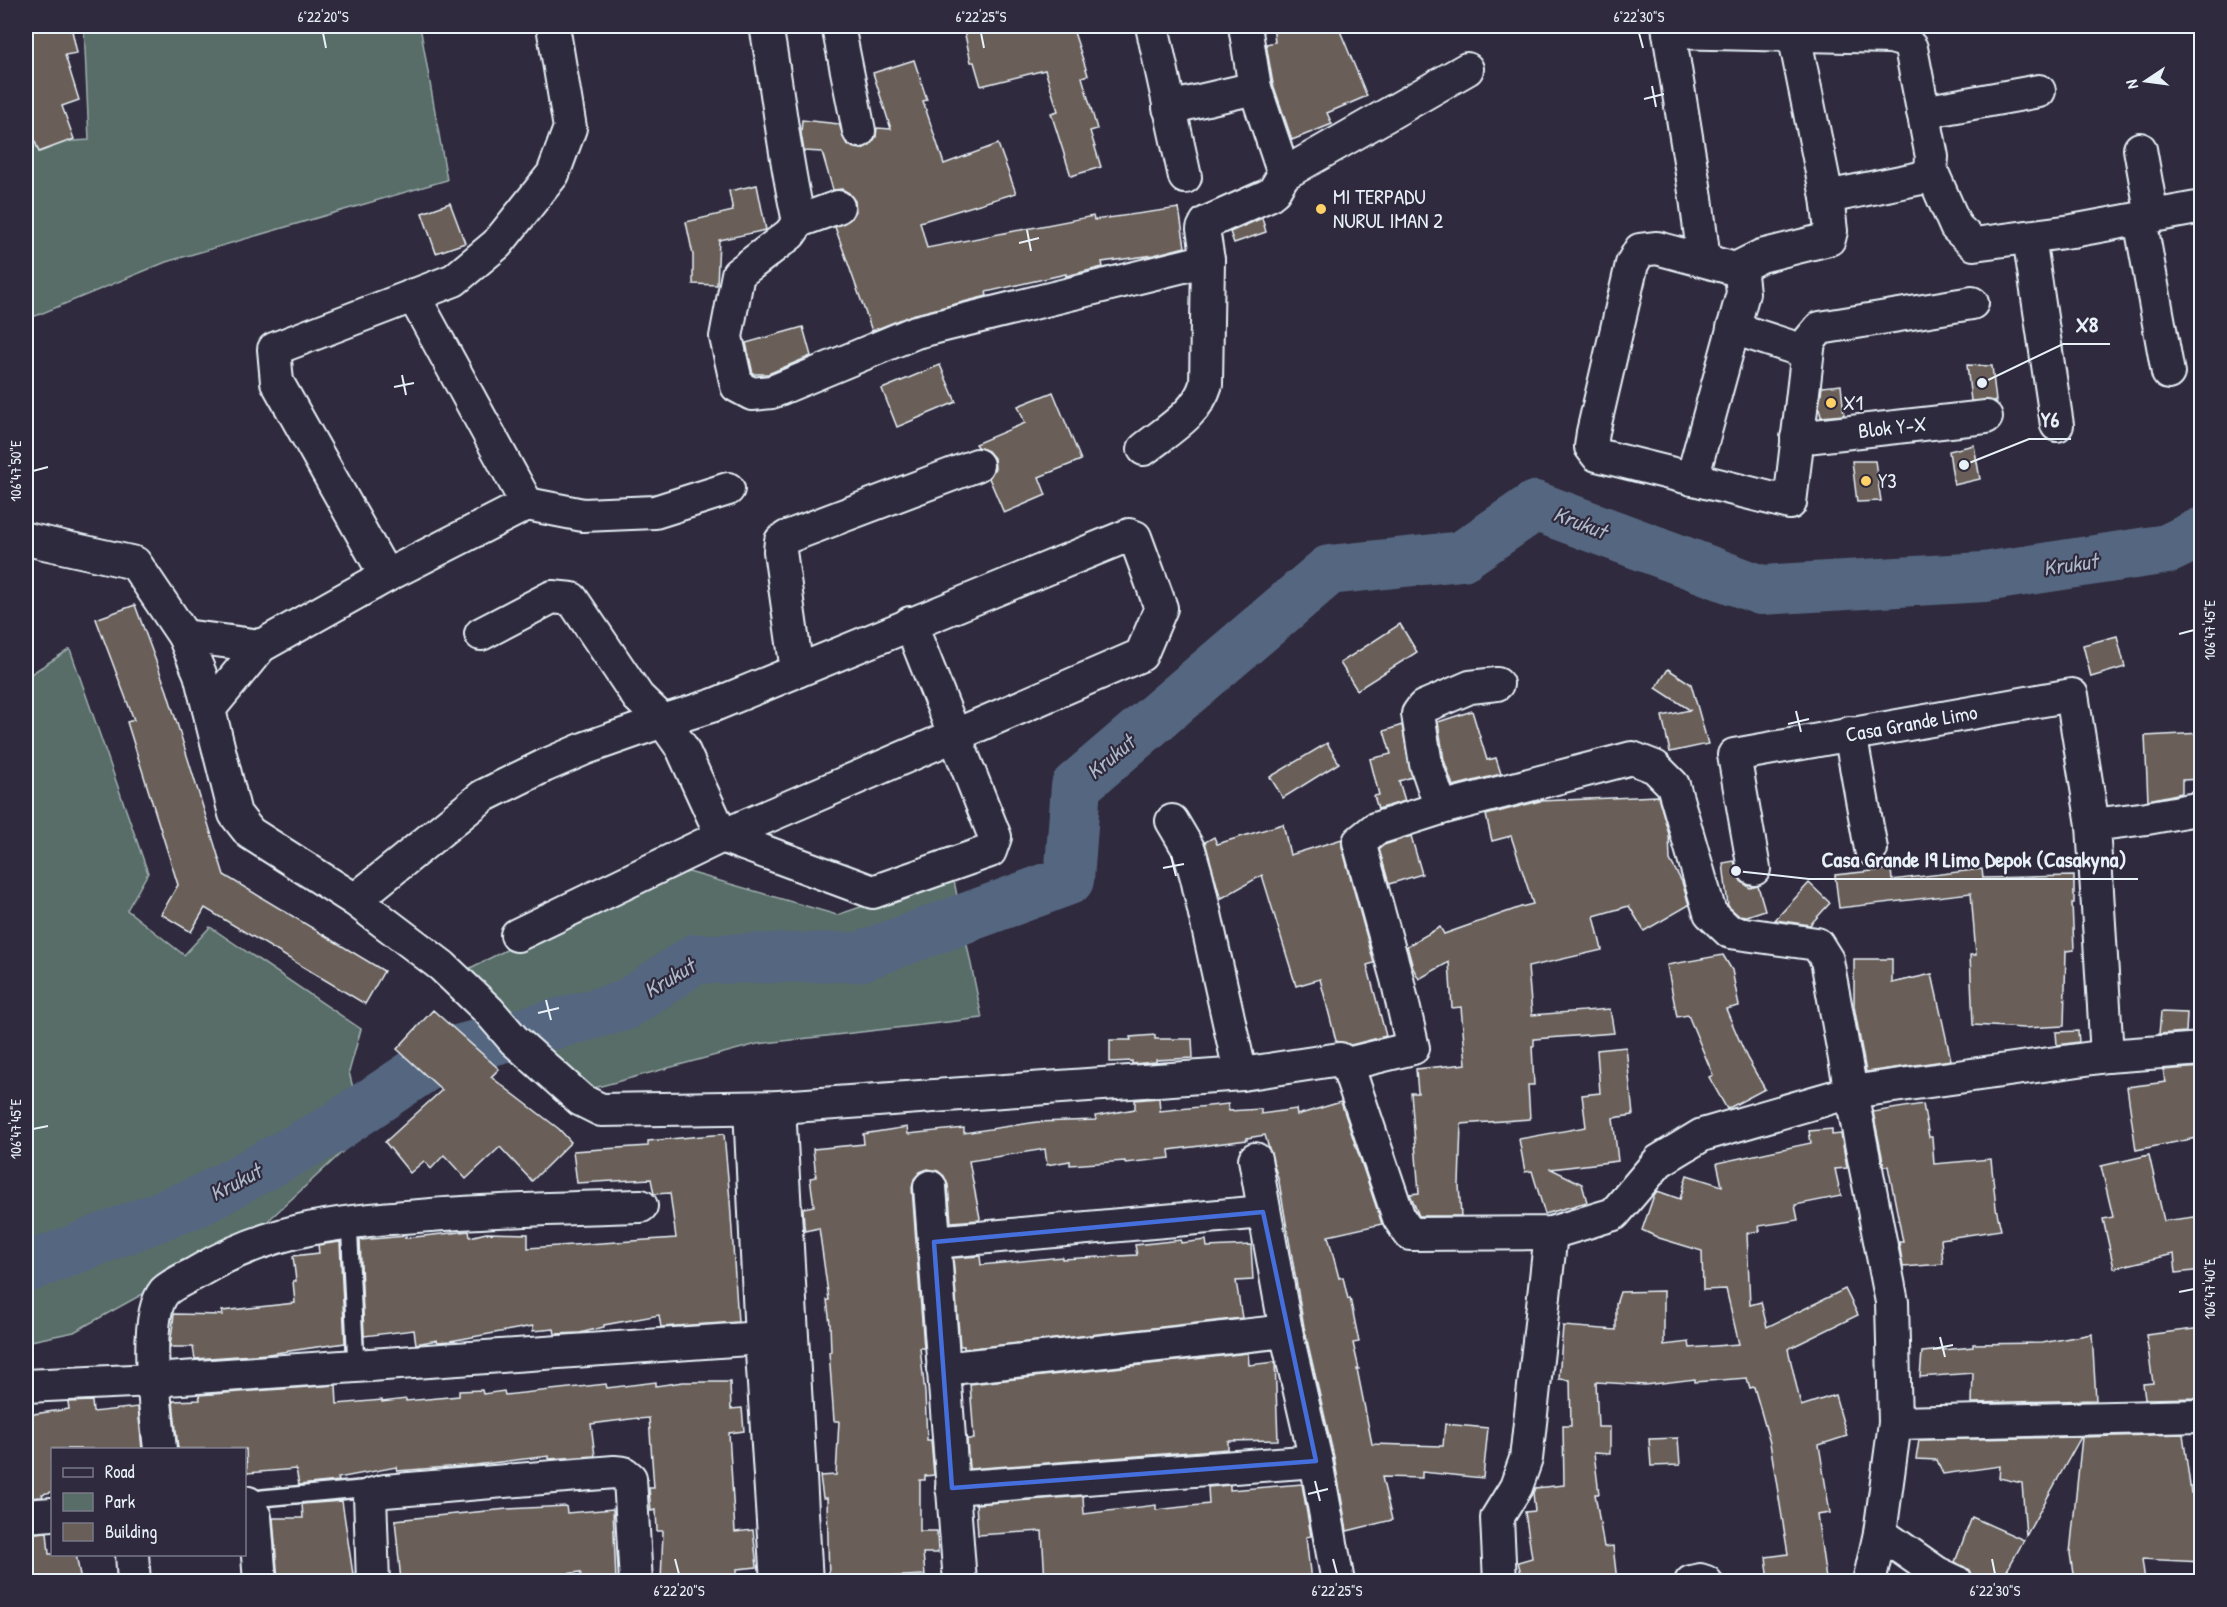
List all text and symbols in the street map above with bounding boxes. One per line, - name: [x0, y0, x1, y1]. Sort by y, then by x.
- text: 6°22'20"S: [297, 6, 349, 27]
- text: 6°22'25"S: [956, 6, 1006, 27]
- text: 6°22'30"S: [1614, 6, 1665, 27]
- north arrow: [2116, 51, 2176, 111]
- text: N: [2120, 77, 2143, 91]
- place label: MI TERPADU NURUL IMAN 2: [1333, 182, 1443, 235]
- marker: MI TERPADU NURUL IMAN 2: [1314, 202, 1328, 216]
- callout: X8: [2063, 304, 2110, 344]
- text: X8: [2076, 309, 2099, 339]
- place label: X1: [1843, 388, 1863, 417]
- marker: X1: [1824, 396, 1838, 410]
- callout: Y6: [2029, 399, 2071, 439]
- text: Y6: [2041, 404, 2059, 434]
- street label: Blok Y-X: [1857, 409, 1928, 445]
- text: 106°47'50"E: [5, 440, 26, 502]
- place label: Y3: [1878, 466, 1897, 495]
- marker: Y3: [1859, 474, 1873, 488]
- water label: Krukut: [1549, 498, 1614, 547]
- water label: Krukut: [2041, 545, 2102, 583]
- text: 106°47'45"E: [2199, 599, 2220, 660]
- street label: Casa Grande Limo: [1843, 697, 1980, 749]
- water label: Krukut: [1080, 726, 1143, 786]
- callout: Casa Grande I9 Limo Depok (Casakyna): [1809, 839, 2138, 879]
- text: Casa Grande I9 Limo Depok (Casakyna): [1822, 844, 2126, 875]
- water label: Krukut: [638, 949, 703, 1005]
- text: 106°47'45"E: [5, 1098, 26, 1159]
- water label: Krukut: [204, 1154, 269, 1208]
- text: 106°47'40"E: [2199, 1258, 2220, 1319]
- legend: [51, 1448, 246, 1556]
- text: Road: [105, 1459, 135, 1484]
- text: Park: [105, 1489, 136, 1514]
- text: Building: [105, 1519, 157, 1544]
- text: 6°22'20"S: [653, 1580, 705, 1601]
- text: 6°22'25"S: [1312, 1580, 1362, 1601]
- text: 6°22'30"S: [1970, 1580, 2021, 1601]

